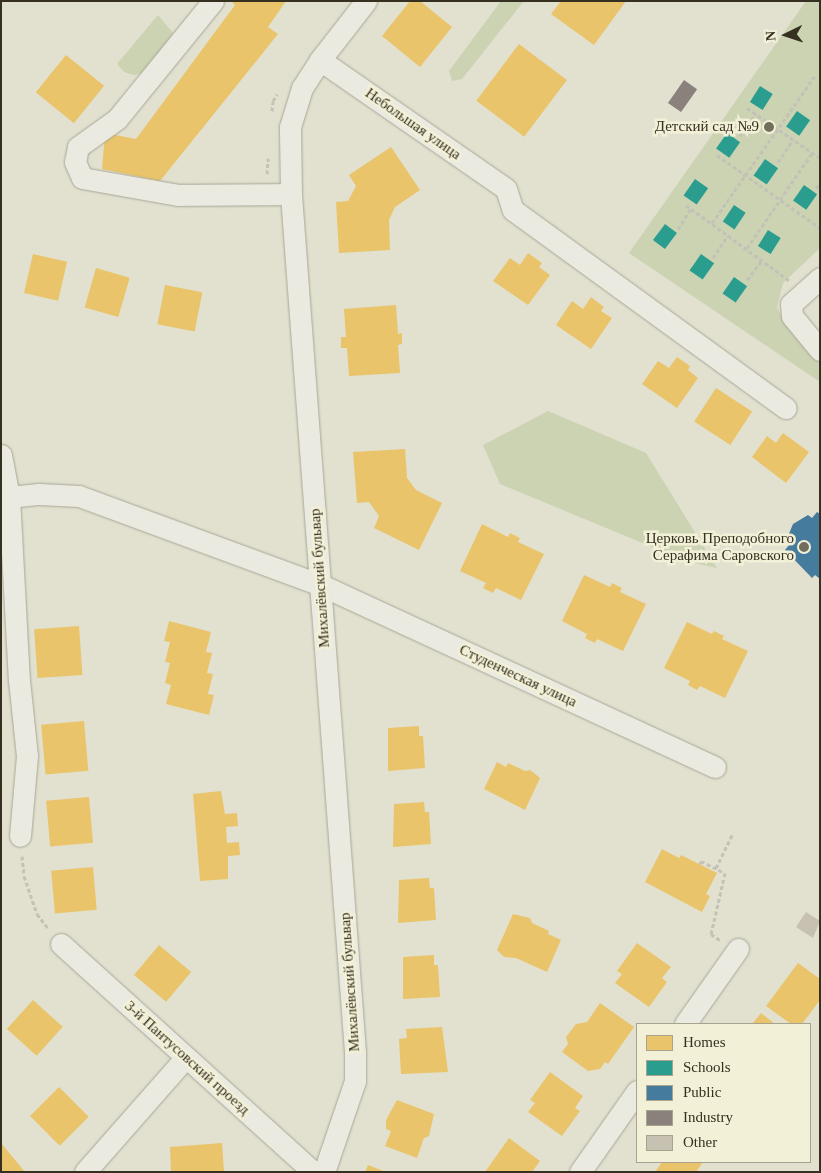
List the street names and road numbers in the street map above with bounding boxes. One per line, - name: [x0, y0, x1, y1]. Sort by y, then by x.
- street label: Небольшая улица: [362, 84, 464, 164]
- street label: Михалёвский бульвар: [306, 508, 334, 648]
- street label: Студенческая улица: [456, 641, 580, 711]
- street label: Михалёвский бульвар: [336, 912, 364, 1052]
- street label: 3-й Пантусовский проезд: [121, 997, 253, 1119]

